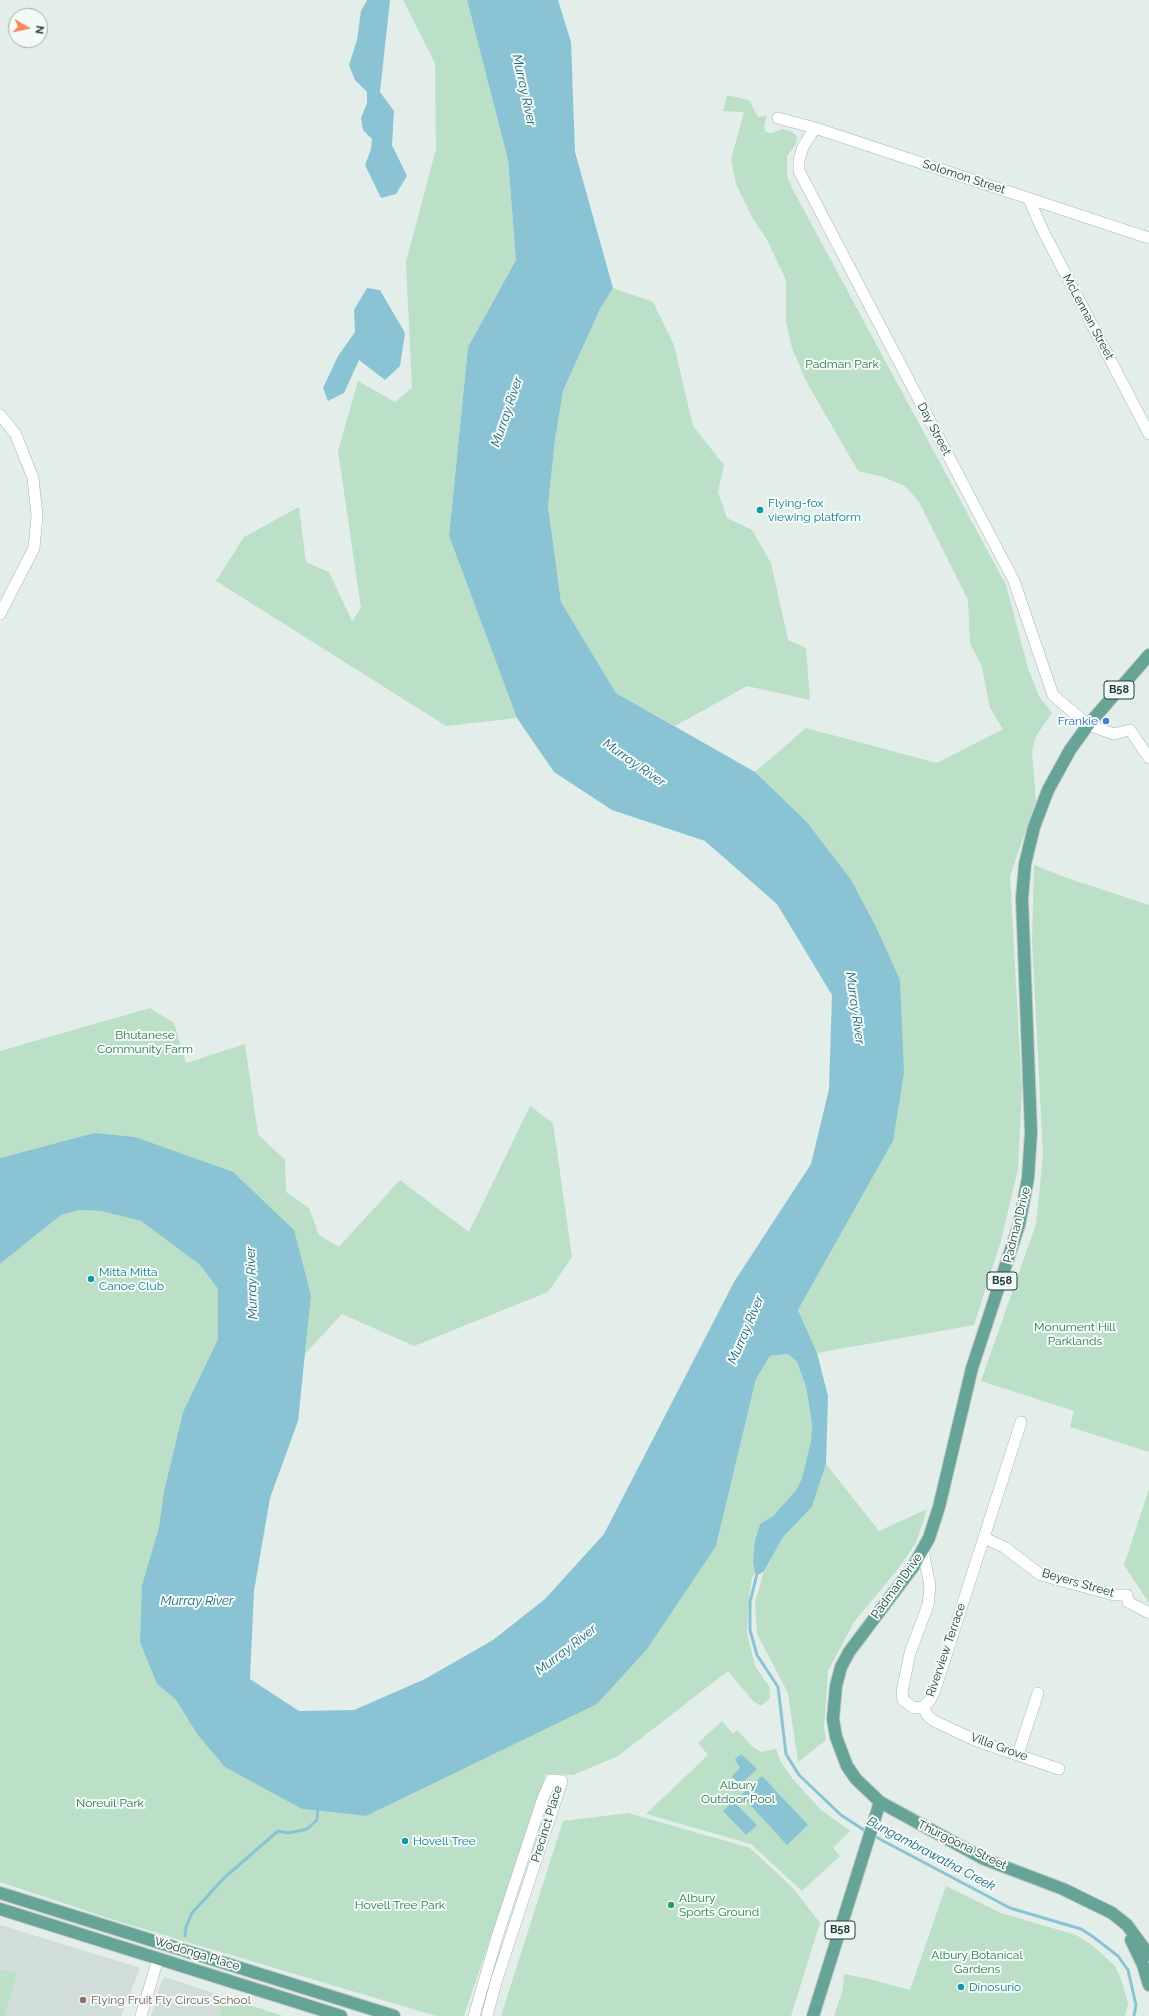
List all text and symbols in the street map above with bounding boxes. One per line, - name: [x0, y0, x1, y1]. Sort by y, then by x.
- north arrow: [8, 8, 48, 48]
- text: N: [32, 25, 46, 35]
- water label: Murray River: [509, 53, 539, 127]
- street label: Solomon Street: [921, 157, 1007, 197]
- street label: McLennan Street: [1059, 272, 1117, 362]
- park label: Padman Park: [805, 357, 879, 371]
- water label: Murray River: [488, 375, 526, 449]
- street label: Day Street: [914, 400, 954, 458]
- place label: Flying-fox viewing platform: [768, 496, 861, 524]
- marker: Flying-fox viewing platform: [755, 505, 765, 515]
- road number: B58: [1104, 681, 1134, 699]
- place label: Frankie: [1058, 714, 1098, 728]
- marker: Frankie: [1101, 716, 1111, 726]
- water label: Murray River: [600, 736, 668, 790]
- water label: Murray River: [842, 971, 868, 1045]
- park label: Bhutanese Community Farm: [97, 1028, 193, 1056]
- street label: Padman Drive: [1001, 1186, 1033, 1264]
- water label: Murray River: [243, 1246, 261, 1320]
- place label: Mitta Mitta Canoe Club: [99, 1265, 164, 1293]
- road number: B58: [987, 1272, 1017, 1290]
- marker: Mitta Mitta Canoe Club: [86, 1274, 96, 1284]
- water label: Murray River: [725, 1293, 767, 1367]
- park label: Monument Hill Parklands: [1034, 1320, 1116, 1348]
- street label: Padman Drive: [868, 1550, 926, 1622]
- street label: Beyers Street: [1040, 1566, 1116, 1600]
- water label: Murray River: [161, 1593, 233, 1609]
- street label: Riverview Terrace: [923, 1601, 969, 1699]
- water label: Murray River: [532, 1621, 600, 1679]
- street label: Villa Grove: [969, 1730, 1029, 1764]
- park label: Albury Outdoor Pool: [701, 1778, 775, 1806]
- street label: Precinct Place: [529, 1784, 565, 1864]
- park label: Noreuil Park: [76, 1796, 144, 1810]
- water label: Bungambrawatha Creek: [864, 1814, 998, 1894]
- street label: Thurgoona Street: [915, 1817, 1009, 1873]
- place label: Hovell Tree: [413, 1834, 476, 1848]
- marker: Hovell Tree: [400, 1836, 410, 1846]
- place label: Albury Sports Ground: [679, 1891, 759, 1919]
- park label: Hovell Tree Park: [355, 1898, 445, 1912]
- marker: Albury Sports Ground: [666, 1900, 676, 1910]
- road number: B58: [825, 1921, 855, 1939]
- street label: Wodonga Place: [153, 1934, 241, 1974]
- park label: Albury Botanical Gardens: [931, 1948, 1023, 1976]
- place label: Dinosurio: [969, 1980, 1021, 1994]
- marker: Dinosurio: [956, 1982, 966, 1992]
- place label: Flying Fruit Fly Circus School: [91, 1993, 251, 2007]
- marker: Flying Fruit Fly Circus School: [78, 1995, 88, 2005]

